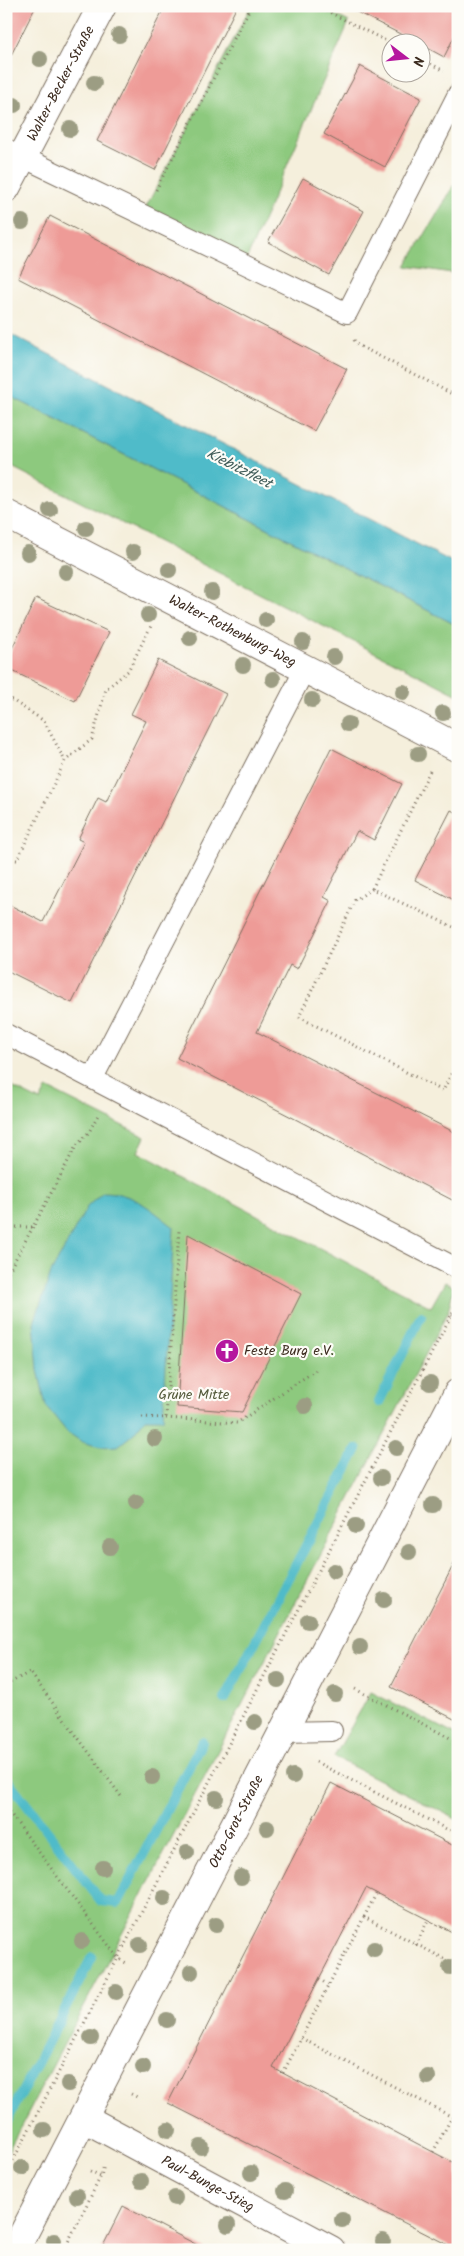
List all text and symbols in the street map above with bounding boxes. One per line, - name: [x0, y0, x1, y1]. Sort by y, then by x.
- street label: Walter-Becker-Straße: [22, 21, 101, 145]
- north arrow: [382, 32, 432, 82]
- text: N: [406, 54, 429, 69]
- water label: Kiebitzfleet: [202, 442, 278, 497]
- street label: Walter-Rothenburg-Weg: [165, 589, 300, 673]
- church icon: Feste Burg e.V.: [214, 1338, 240, 1364]
- place label: Feste Burg e.V.: [244, 1340, 334, 1362]
- park label: Grüne Mitte: [159, 1384, 230, 1406]
- street label: Otto-Grot-Straße: [203, 1771, 270, 1872]
- street label: Paul-Bunge-Stieg: [157, 2150, 258, 2218]

